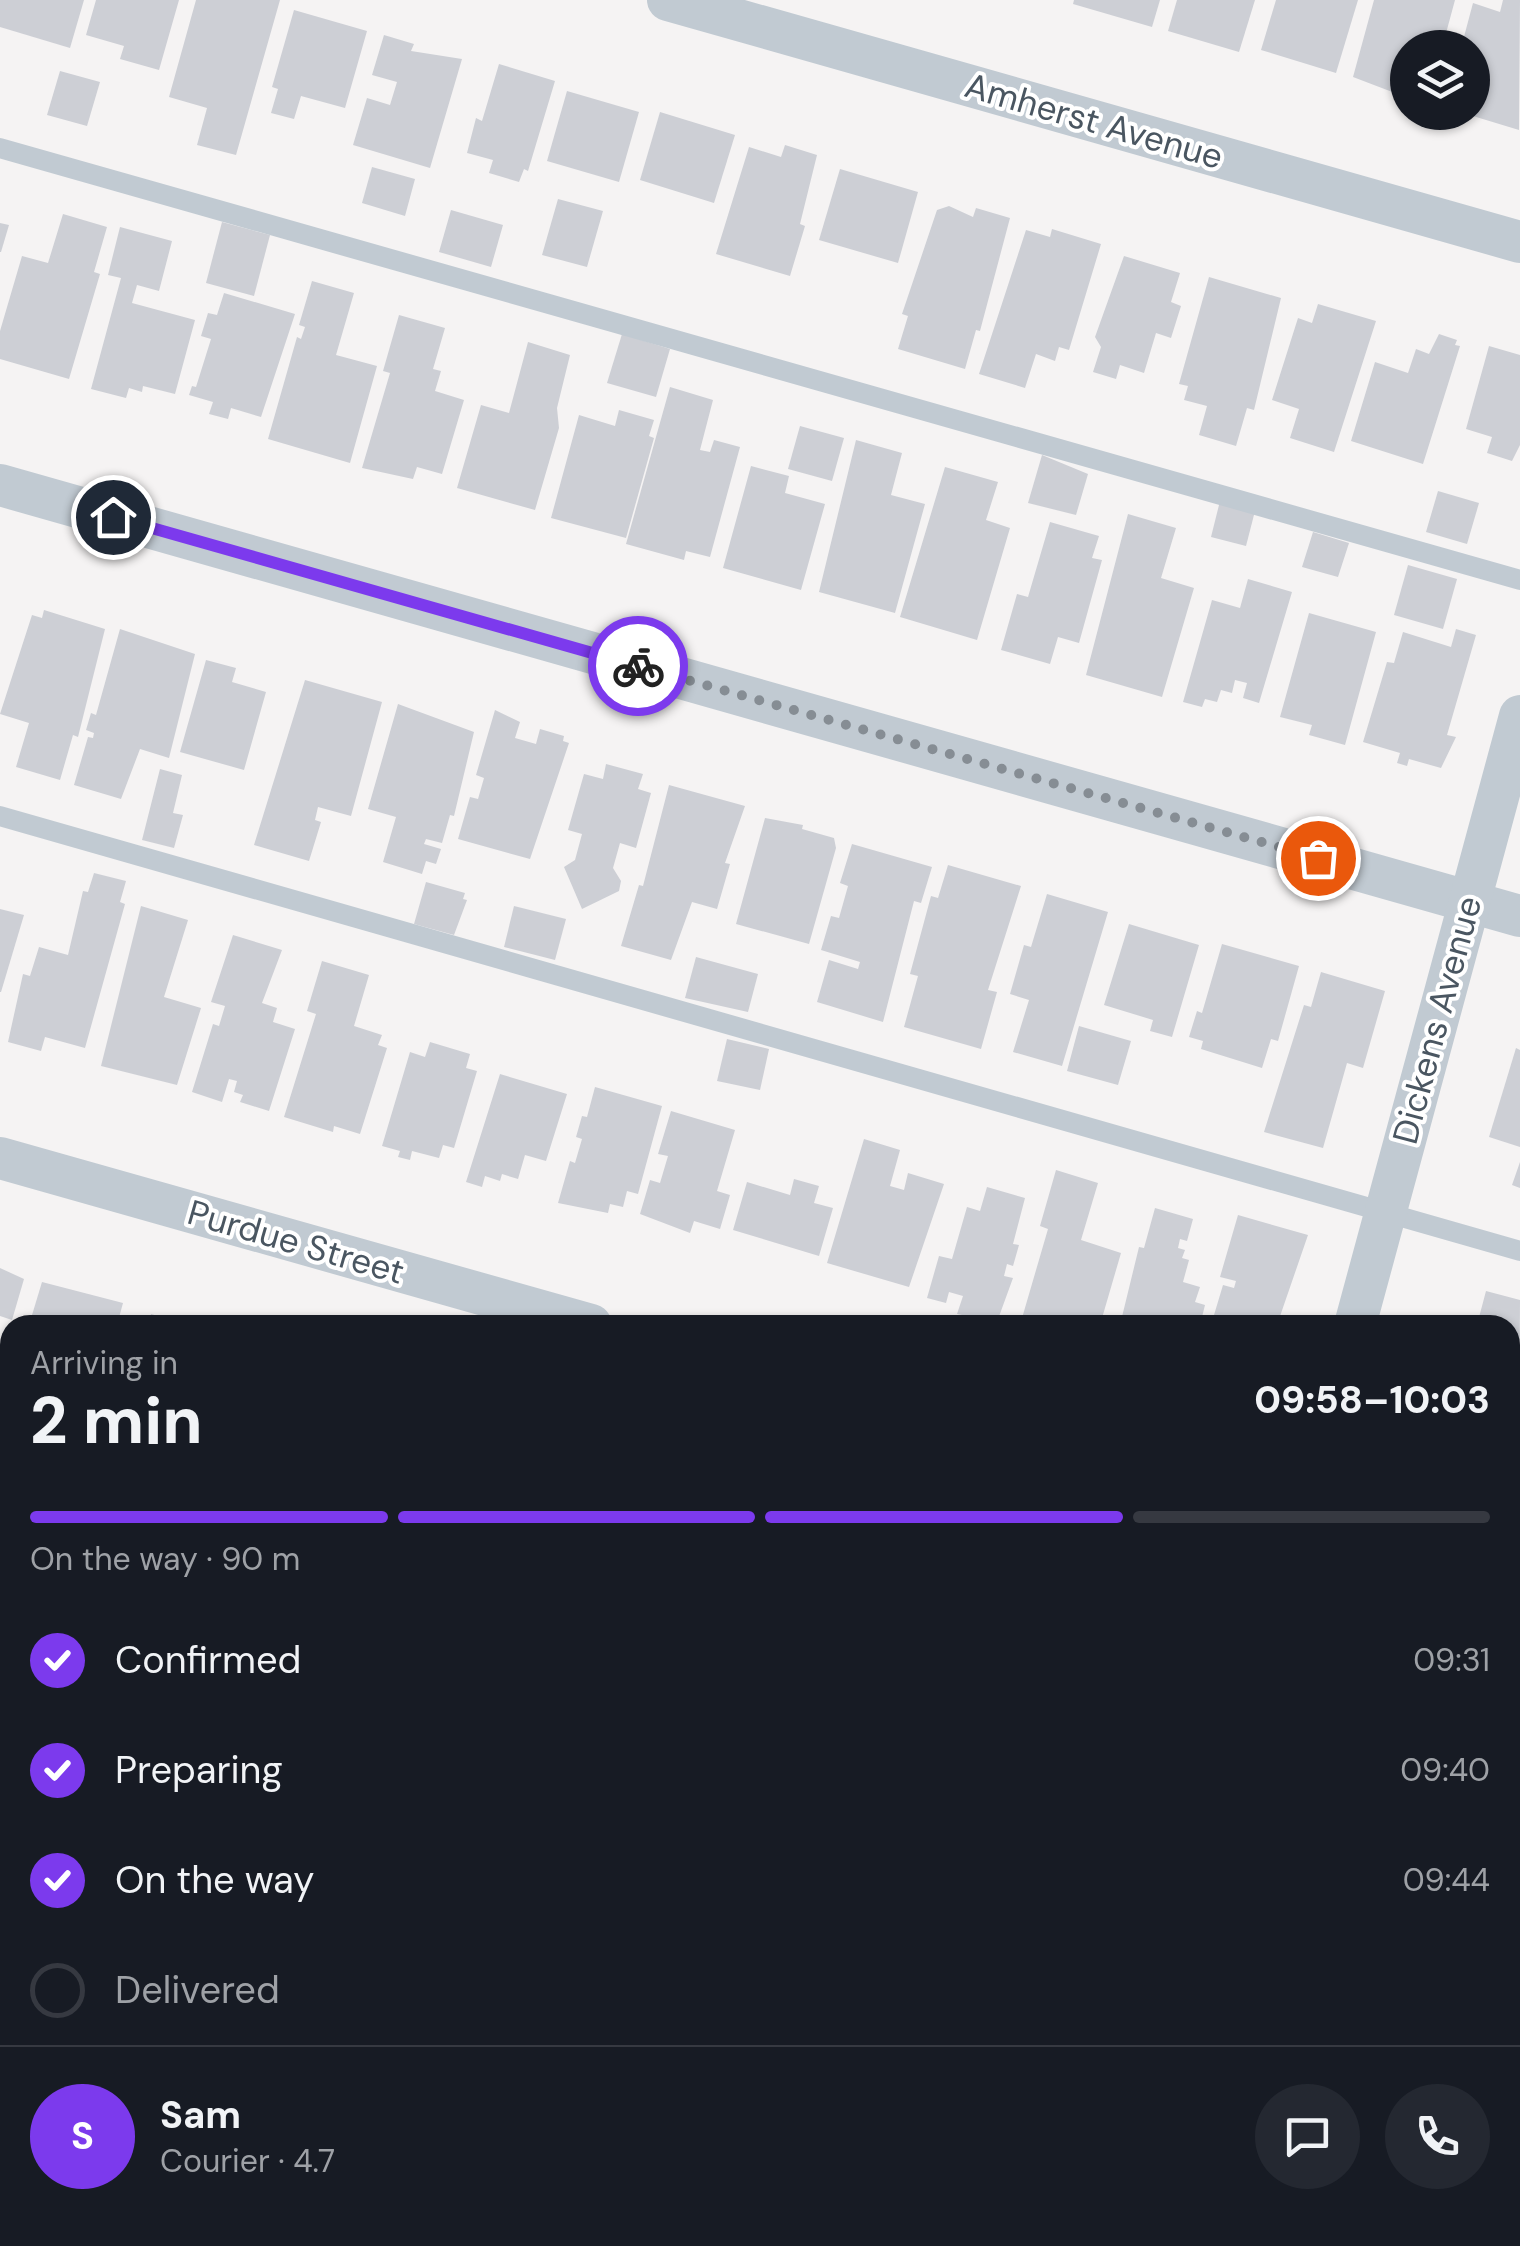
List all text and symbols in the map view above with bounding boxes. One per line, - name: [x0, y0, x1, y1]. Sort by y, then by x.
- map controls: [1390, 30, 1490, 130]
- button: layers: [1390, 30, 1490, 130]
- street label: Amherst Avenue: [960, 62, 1228, 180]
- pin: [71, 475, 156, 560]
- icon: home: [86, 490, 141, 545]
- courier: [588, 616, 688, 716]
- icon: bike: [611, 639, 666, 694]
- pin: [1276, 816, 1361, 901]
- icon: bag: [1291, 831, 1346, 886]
- street label: Dickens Avenue: [1382, 891, 1492, 1149]
- street label: Purdue Street: [182, 1189, 410, 1295]
- text: Arriving in: [30, 1342, 178, 1384]
- text: 09:58–10:03: [1254, 1375, 1490, 1425]
- text: 2 min: [30, 1379, 203, 1463]
- text: On the way · 90 m: [30, 1538, 300, 1580]
- icon: check: [30, 1633, 85, 1688]
- text: Confirmed: [115, 1635, 301, 1685]
- text: 09:31: [1413, 1639, 1490, 1681]
- icon: check: [30, 1743, 85, 1798]
- text: Preparing: [115, 1745, 283, 1795]
- text: 09:40: [1400, 1749, 1490, 1791]
- icon: check: [30, 1853, 85, 1908]
- text: On the way: [115, 1855, 314, 1905]
- text: 09:44: [1403, 1859, 1490, 1901]
- text: Delivered: [115, 1965, 280, 2015]
- button: chat: [1255, 2084, 1360, 2189]
- button: phone: [1385, 2084, 1490, 2189]
- text: Sam: [160, 2090, 241, 2140]
- text: S: [71, 2111, 94, 2161]
- text: Courier · 4.7: [160, 2140, 335, 2182]

